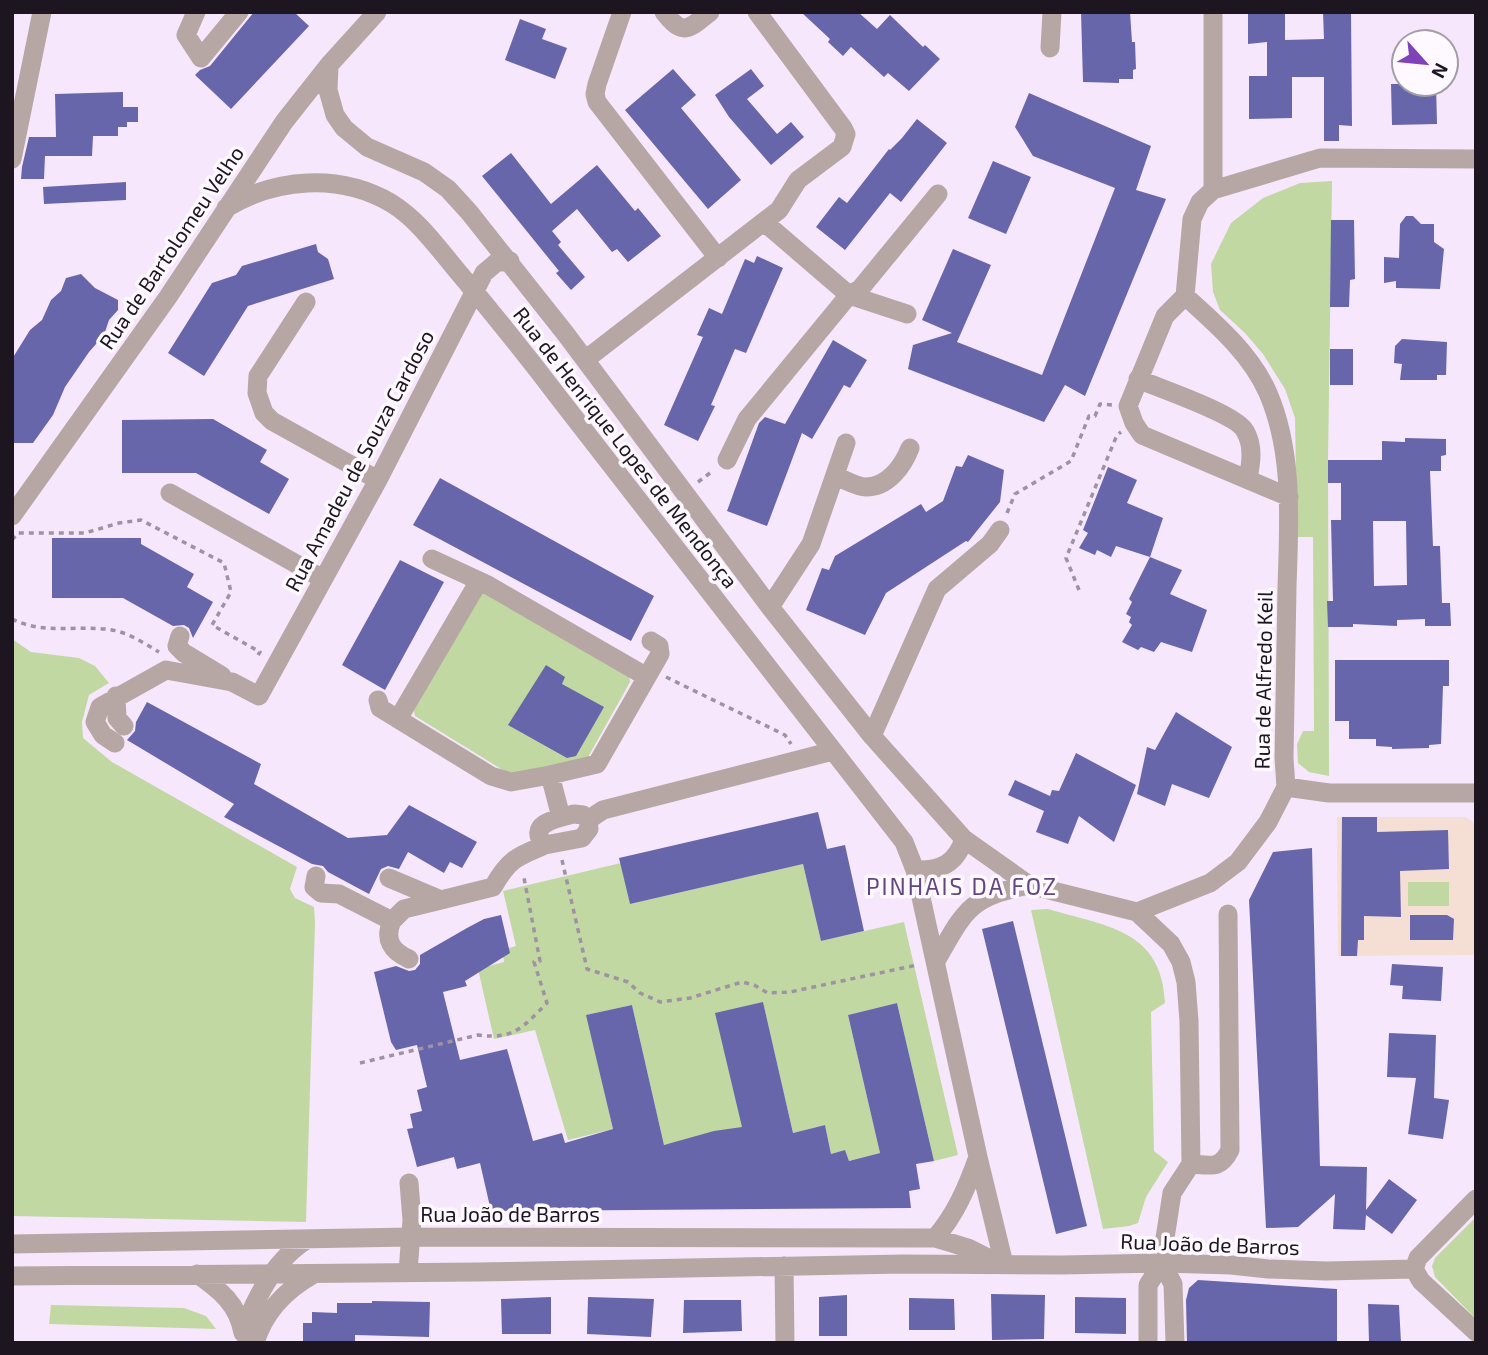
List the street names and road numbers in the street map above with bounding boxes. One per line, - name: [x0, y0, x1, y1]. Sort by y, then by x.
- street label: Rua de Bartolomeu Velho: [93, 141, 248, 354]
- street label: Rua de Henrique Lopes de Mendonça: [507, 302, 744, 594]
- street label: Rua Amadeu de Souza Cardoso: [279, 325, 438, 595]
- street label: Rua de Alfredo Keil: [1248, 590, 1277, 770]
- street label: Rua João de Barros: [420, 1201, 600, 1226]
- street label: Rua João de Barros: [1120, 1228, 1300, 1259]

